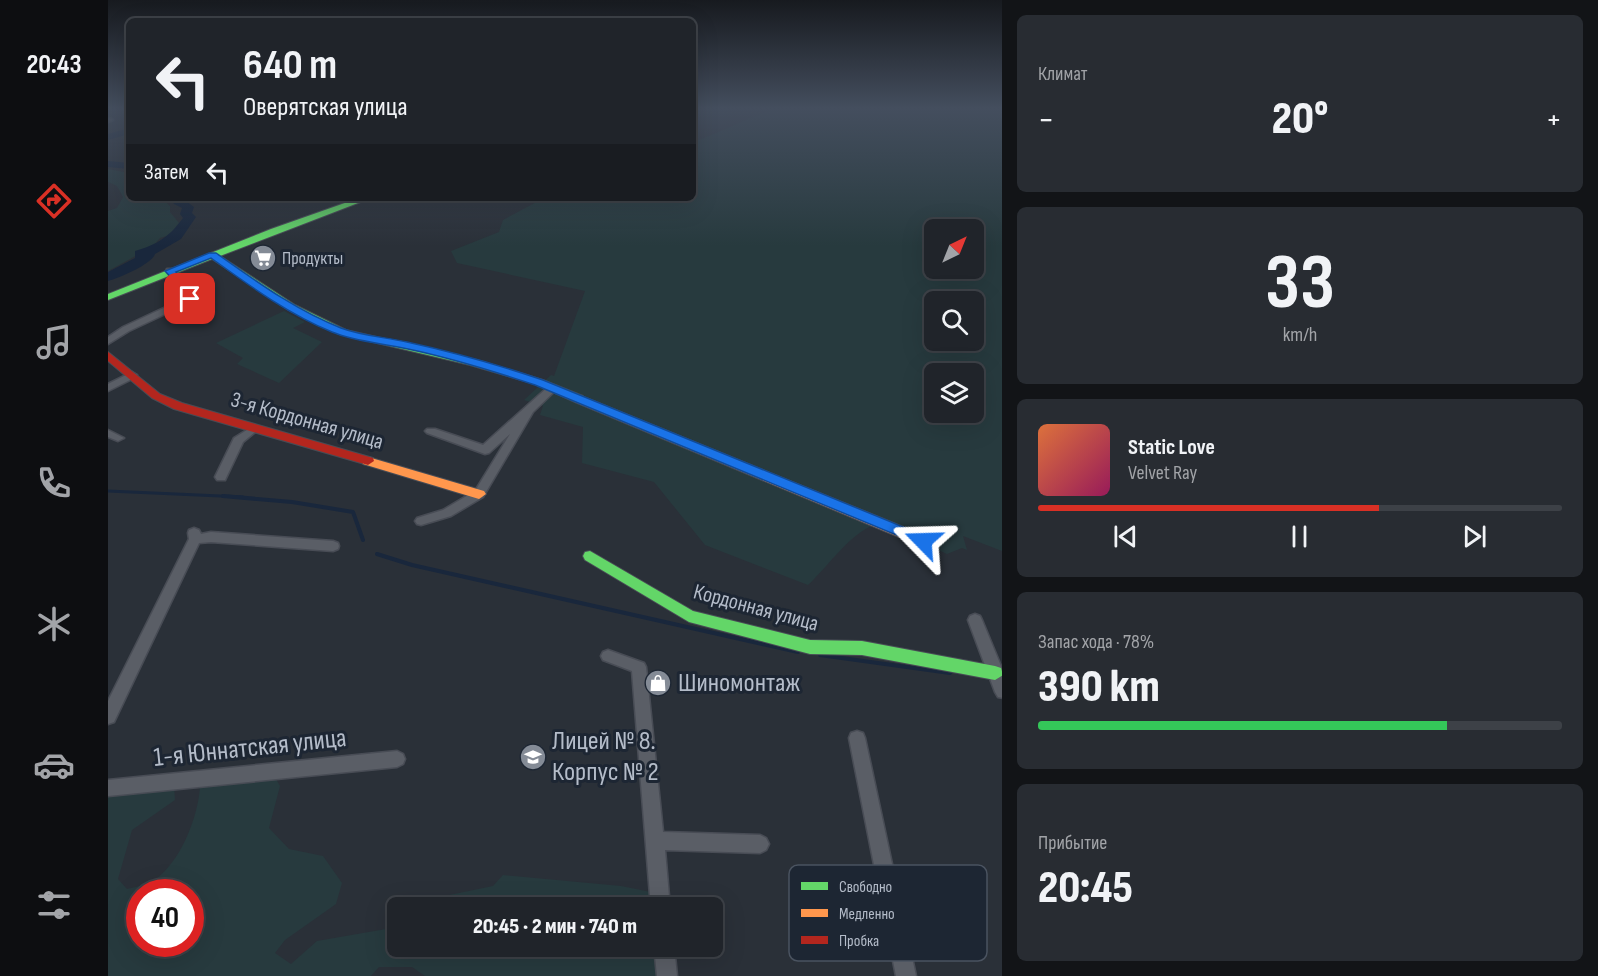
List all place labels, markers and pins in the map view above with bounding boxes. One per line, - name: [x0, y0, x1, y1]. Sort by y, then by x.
- supermarket icon: Пpoдукты: [248, 243, 278, 273]
- place label: Пpoдукты: [282, 248, 343, 269]
- pin: [164, 273, 215, 324]
- place label: Шиномонтаж: [678, 667, 800, 699]
- shop icon: Шиномонтаж: [643, 668, 673, 698]
- place label: Лицей № 8. Корпус № 2: [552, 725, 659, 788]
- school or university icon: Лицей № 8. Корпус № 2: [518, 742, 548, 772]

